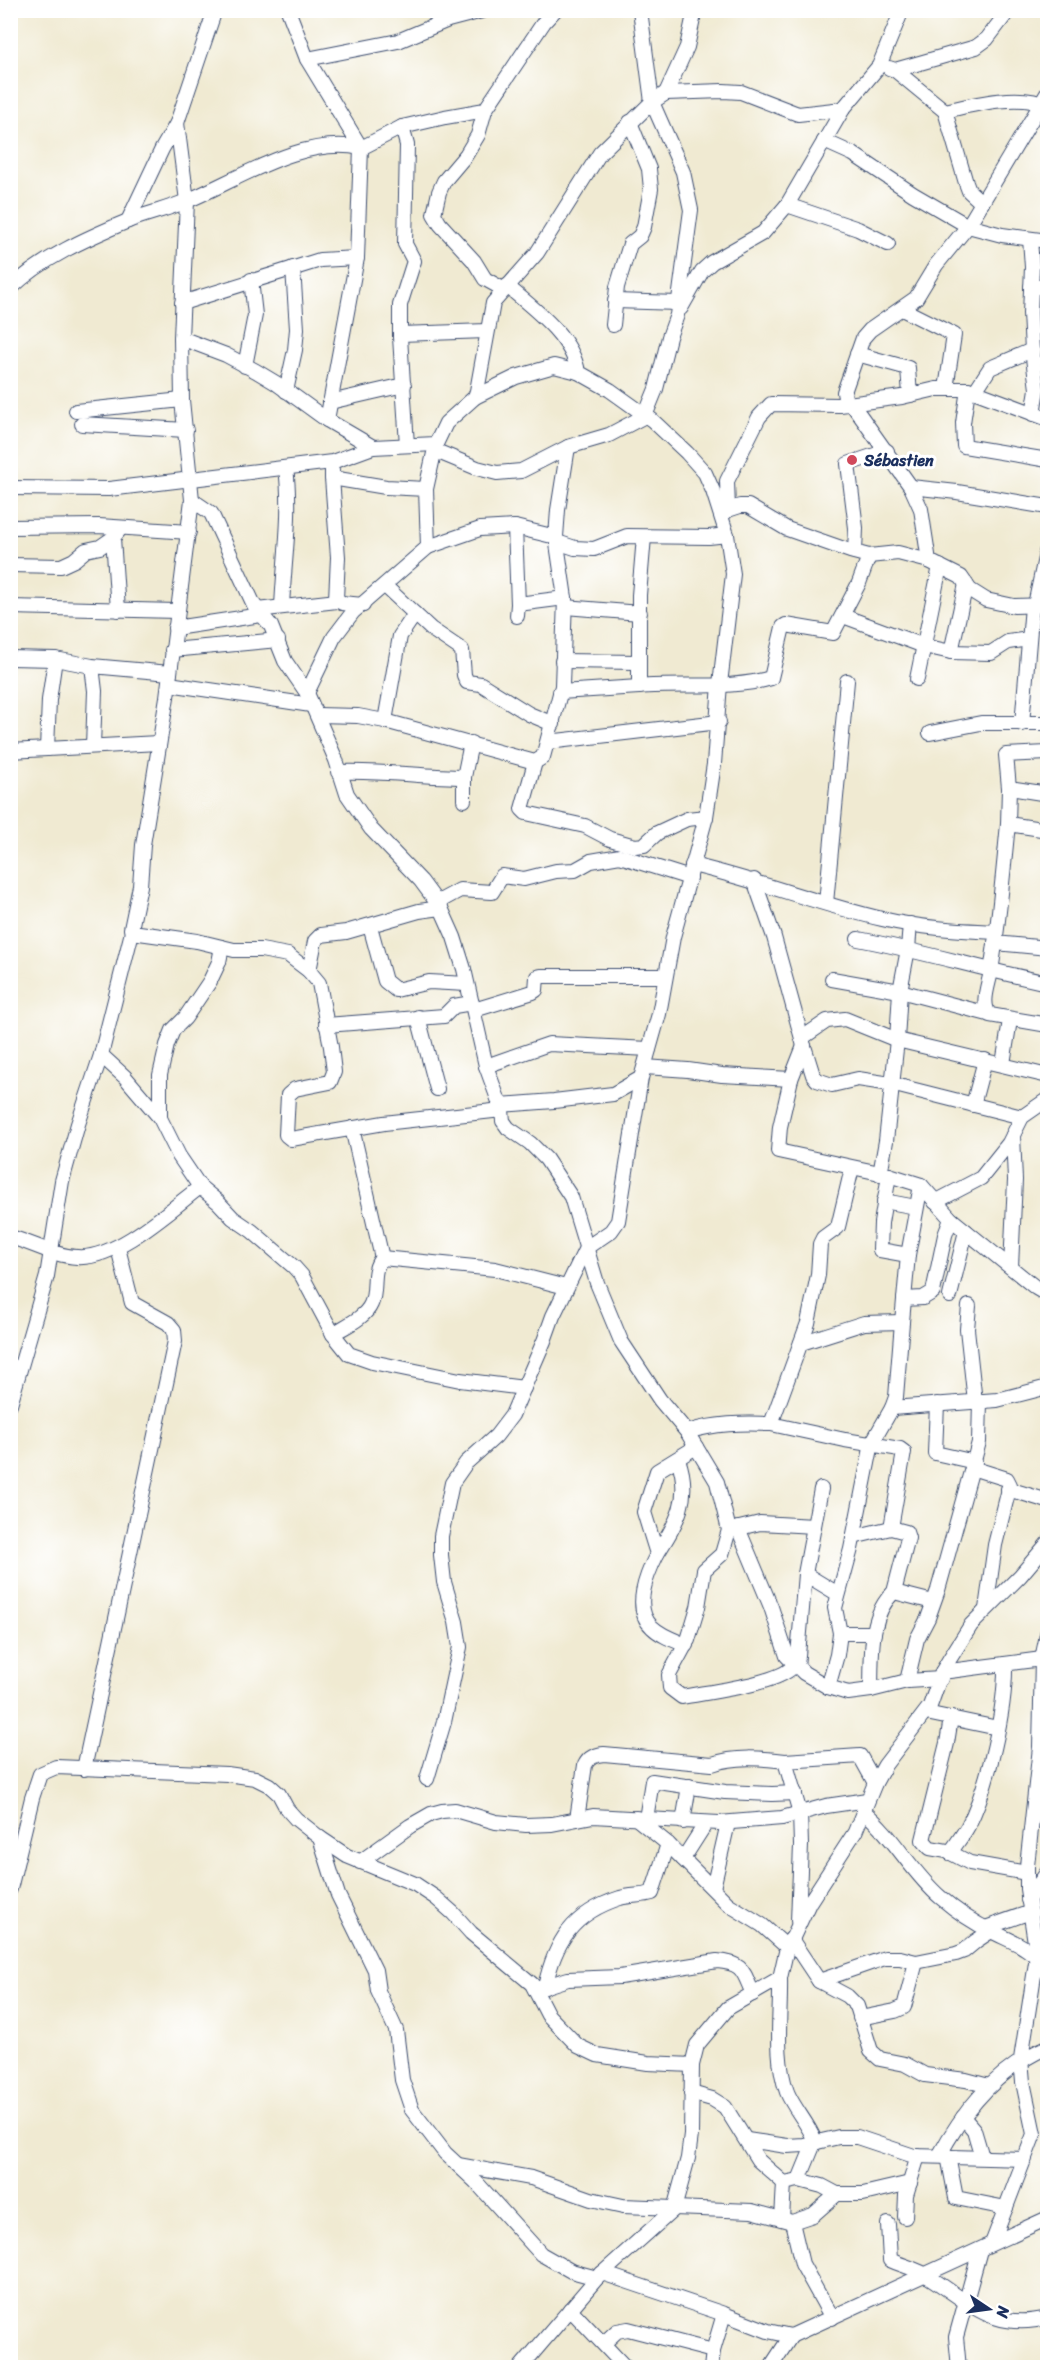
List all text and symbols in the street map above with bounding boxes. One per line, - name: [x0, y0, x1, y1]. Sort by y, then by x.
- place label: Sébastien: [863, 446, 934, 475]
- marker: Sébastien: [845, 453, 859, 467]
- north arrow: [959, 2279, 1019, 2339]
- text: N: [988, 2303, 1019, 2322]

